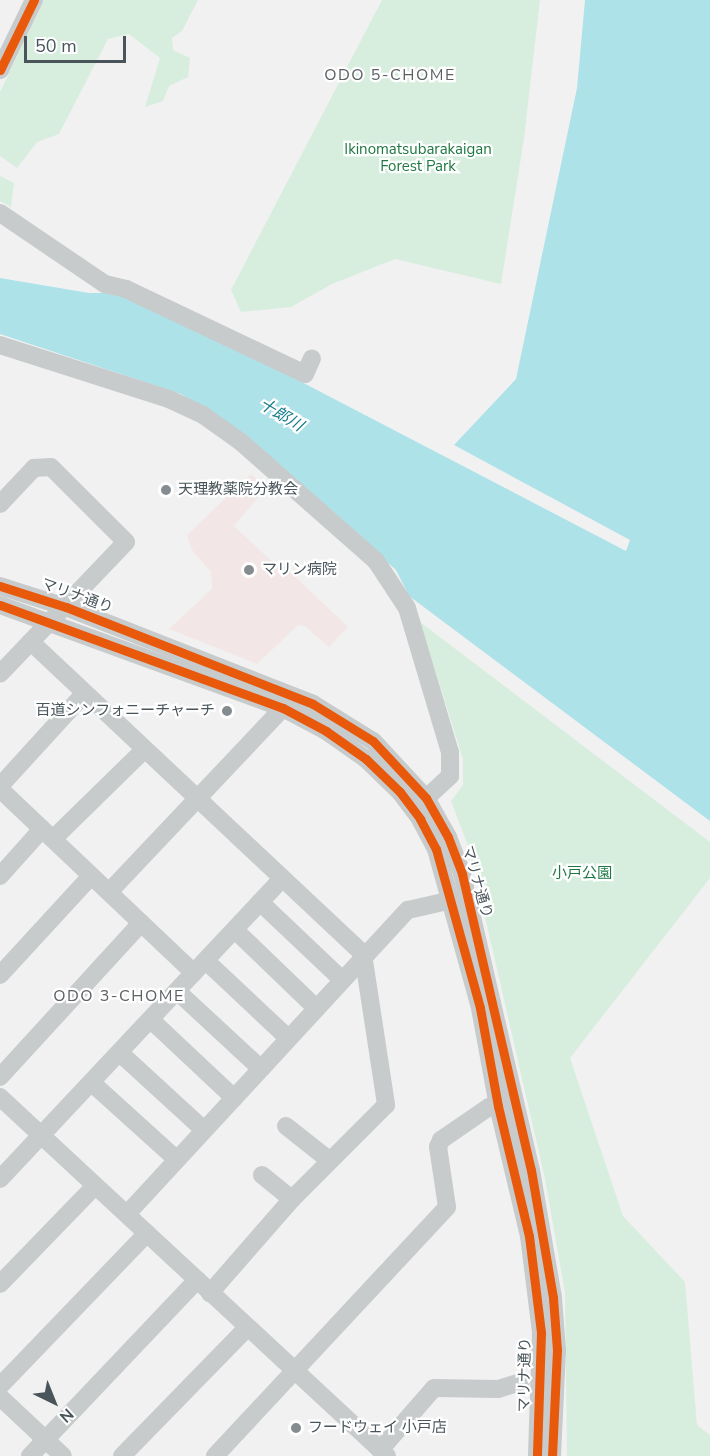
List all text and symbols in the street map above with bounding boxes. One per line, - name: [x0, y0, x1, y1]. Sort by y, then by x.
- scale bar: [27, 24, 129, 62]
- text: 50 m: [35, 34, 77, 58]
- district label: ODO 5-CHOME: [324, 65, 456, 85]
- park label: Ikinomatsubarakaigan Forest Park: [344, 140, 492, 175]
- water label: 十郎川: [255, 394, 307, 436]
- place label: 天理教薬院分教会: [178, 481, 298, 499]
- marker: 天理教薬院分教会: [159, 483, 173, 497]
- marker: マリン病院: [240, 561, 258, 579]
- place label: マリン病院: [262, 561, 337, 579]
- street label: マリナ通り: [39, 575, 115, 617]
- place label: 百道シンフォニーチャーチ: [35, 702, 215, 720]
- marker: 百道シンフォニーチャーチ: [220, 704, 234, 718]
- street label: マリナ通り: [458, 843, 496, 921]
- park label: 小戸公園: [552, 865, 612, 883]
- district label: ODO 3-CHOME: [53, 986, 185, 1006]
- street label: マリナ通り: [515, 1337, 535, 1413]
- north arrow: [24, 1372, 84, 1432]
- text: N: [54, 1403, 78, 1427]
- place label: フードウェイ 小戸店: [308, 1419, 447, 1437]
- marker: フードウェイ 小戸店: [289, 1421, 303, 1435]

